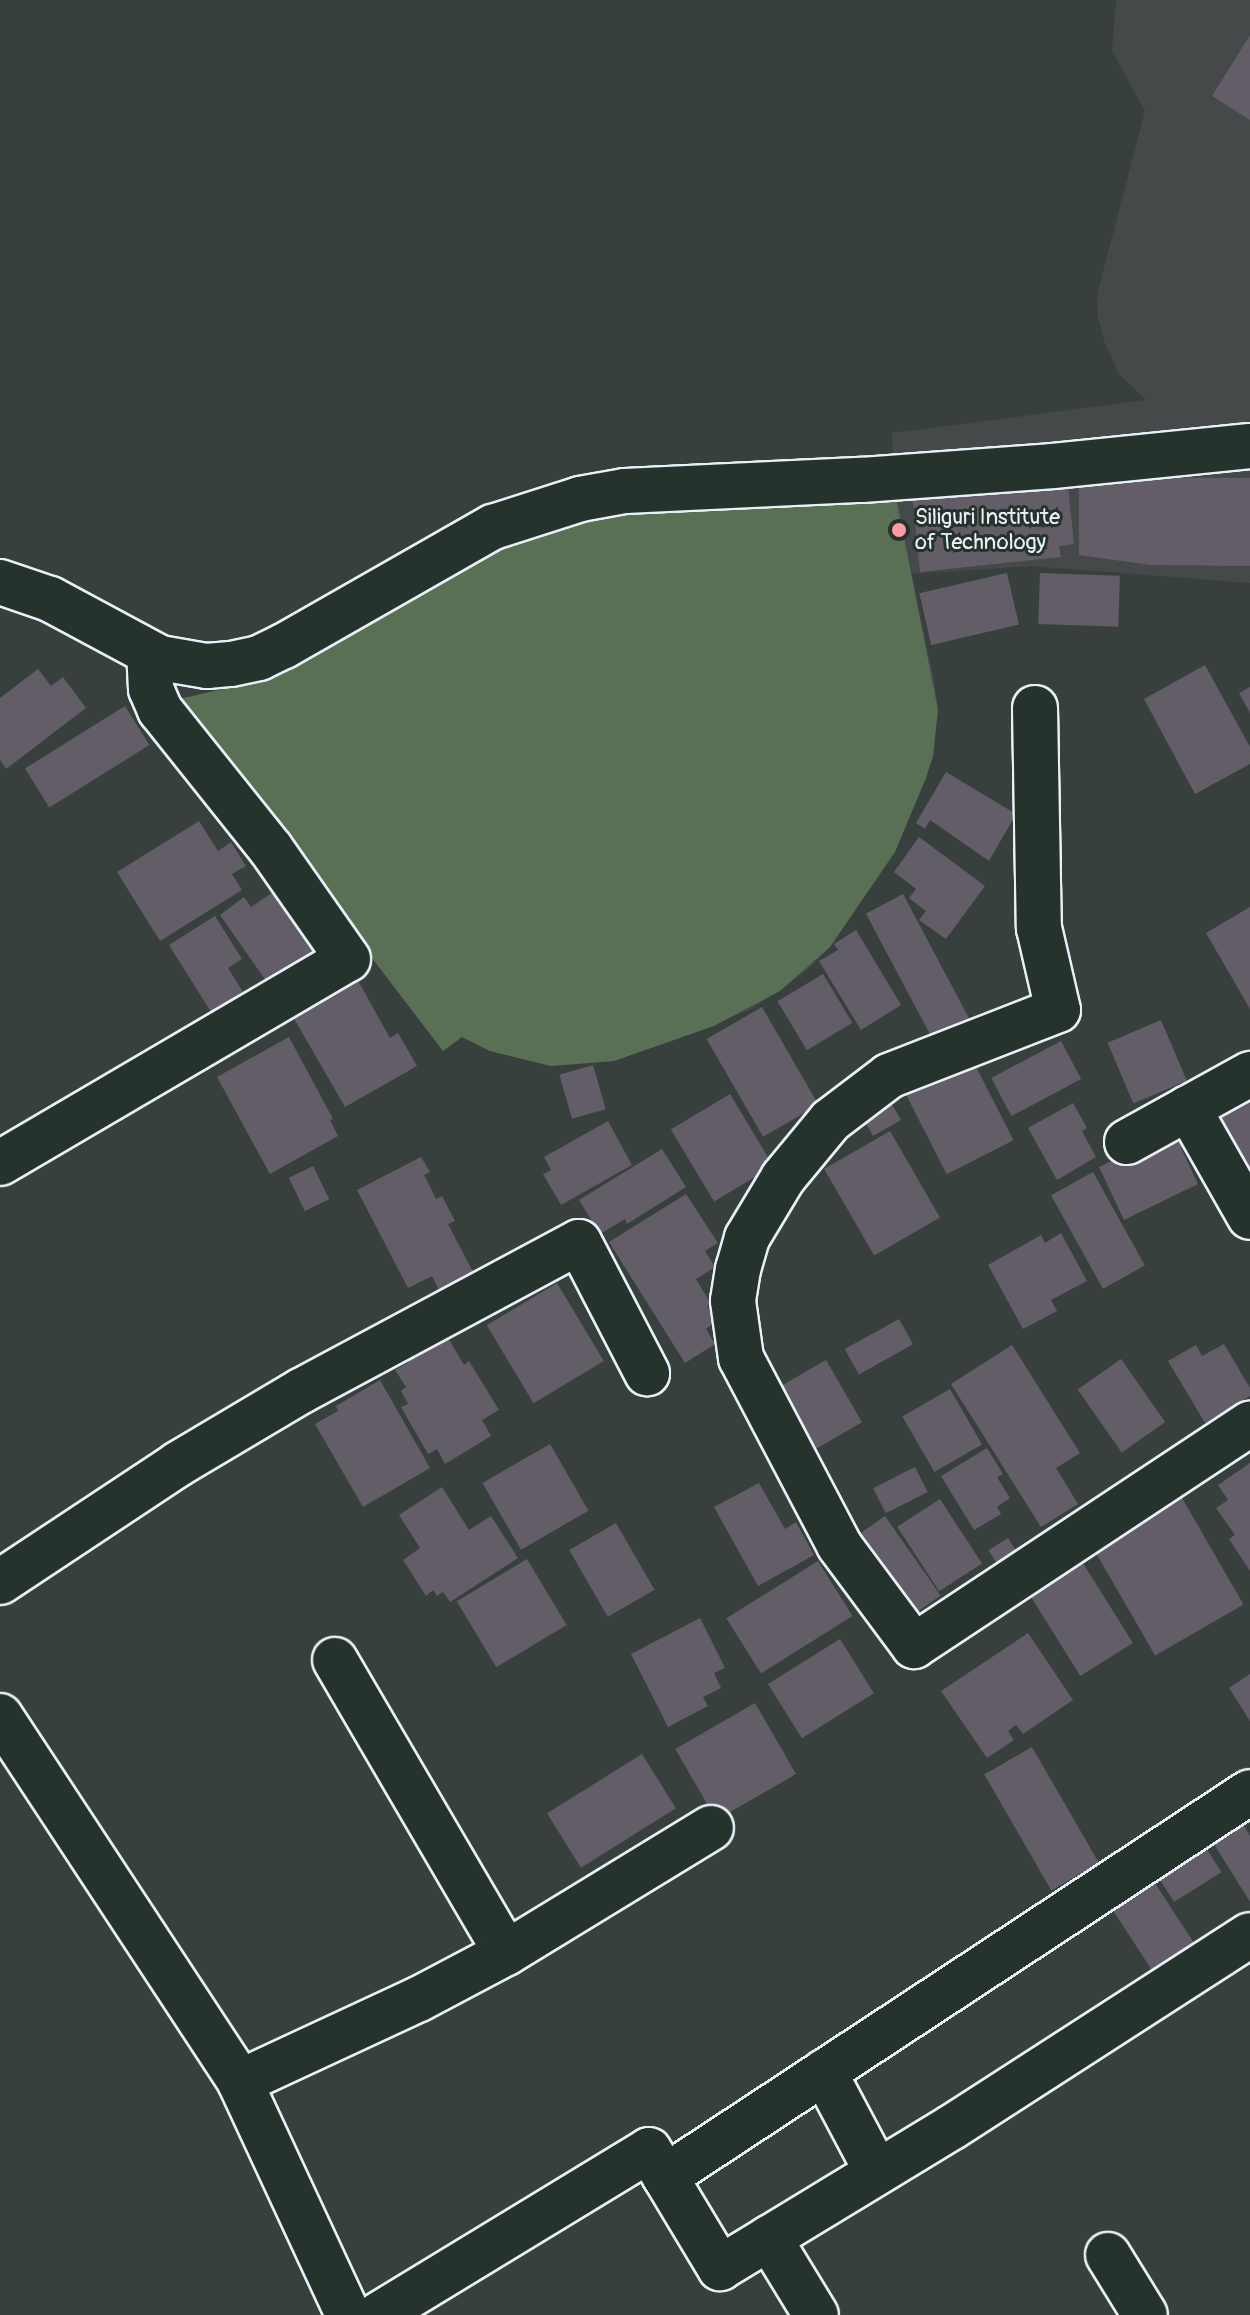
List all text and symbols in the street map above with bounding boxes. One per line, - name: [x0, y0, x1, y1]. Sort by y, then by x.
- place label: Siliguri Institute of Technology: [915, 504, 1060, 556]
- marker: Siliguri Institute of Technology: [890, 521, 908, 539]

